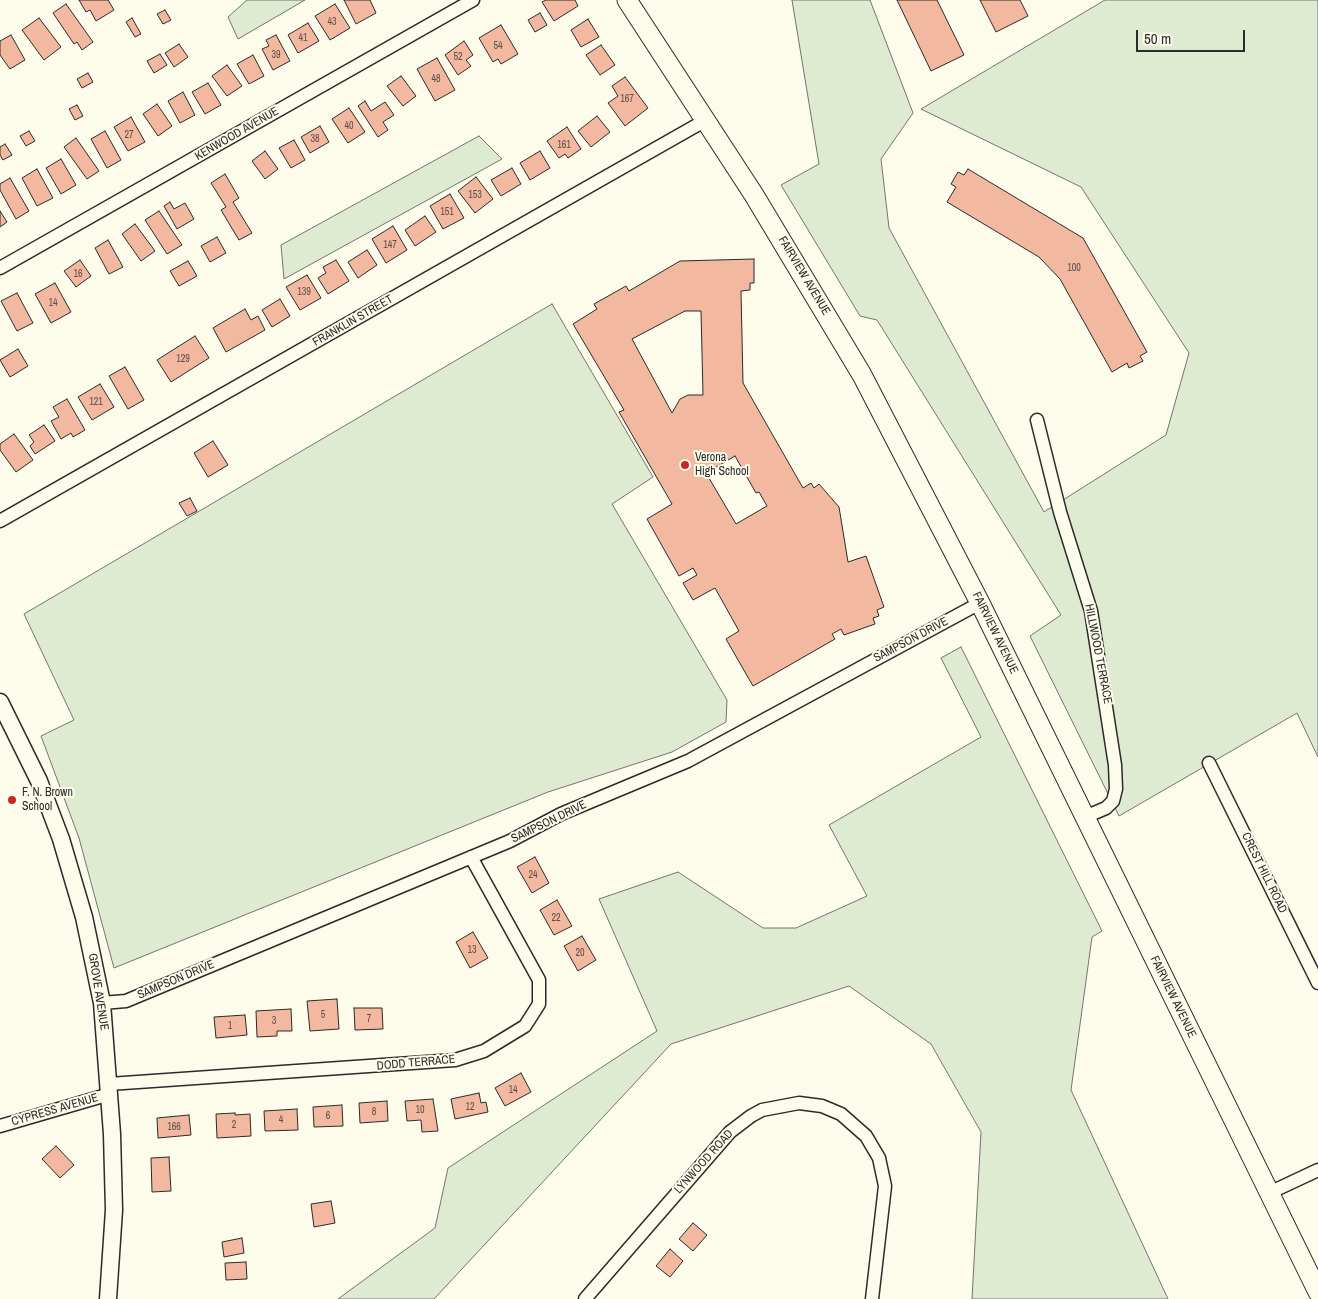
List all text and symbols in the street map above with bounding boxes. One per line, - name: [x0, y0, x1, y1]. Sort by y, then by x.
- house number: 43: [327, 16, 337, 28]
- scale bar: [1138, 20, 1247, 52]
- text: 50 m: [1144, 28, 1171, 49]
- house number: 41: [298, 32, 308, 44]
- house number: 54: [493, 40, 503, 52]
- house number: 39: [271, 49, 281, 61]
- house number: 52: [453, 51, 463, 63]
- house number: 48: [431, 73, 441, 85]
- house number: 167: [620, 93, 634, 105]
- street label: KENWOOD AVENUE: [193, 104, 281, 164]
- house number: 40: [344, 120, 354, 132]
- house number: 27: [124, 129, 134, 141]
- house number: 38: [310, 133, 320, 145]
- house number: 161: [557, 139, 571, 151]
- house number: 153: [468, 189, 482, 201]
- house number: 151: [440, 206, 454, 218]
- street label: FAIRVIEW AVENUE: [775, 234, 833, 318]
- house number: 147: [383, 239, 397, 251]
- house number: 100: [1067, 262, 1081, 274]
- house number: 16: [73, 268, 83, 280]
- house number: 139: [297, 286, 311, 298]
- street label: FRANKLIN STREET: [310, 292, 396, 350]
- house number: 14: [48, 297, 58, 309]
- house number: 129: [176, 353, 190, 365]
- house number: 121: [89, 396, 103, 408]
- place label: Verona High School: [695, 451, 749, 479]
- marker: Verona High School: [679, 459, 691, 471]
- street label: FAIRVIEW AVENUE: [969, 590, 1021, 676]
- street label: HILLWOOD TERRACE: [1081, 603, 1115, 705]
- street label: SAMPSON DRIVE: [871, 614, 951, 666]
- place label: F. N. Brown School: [22, 786, 73, 814]
- marker: F. N. Brown School: [6, 794, 18, 806]
- street label: SAMPSON DRIVE: [509, 798, 589, 846]
- street label: CREST HILL ROAD: [1238, 830, 1290, 916]
- house number: 24: [528, 869, 538, 881]
- house number: 22: [551, 912, 561, 924]
- house number: 13: [467, 944, 477, 956]
- house number: 20: [575, 947, 585, 959]
- street label: GROVE AVENUE: [85, 952, 111, 1032]
- street label: FAIRVIEW AVENUE: [1147, 954, 1199, 1040]
- street label: SAMPSON DRIVE: [135, 957, 217, 1003]
- house number: 5: [321, 1009, 325, 1021]
- house number: 7: [367, 1013, 371, 1025]
- house number: 3: [272, 1015, 276, 1027]
- house number: 1: [228, 1020, 232, 1032]
- street label: DODD TERRACE: [376, 1052, 456, 1074]
- house number: 14: [508, 1084, 518, 1096]
- street label: CYPRESS AVENUE: [10, 1091, 100, 1129]
- house number: 12: [465, 1101, 475, 1113]
- house number: 10: [415, 1104, 425, 1116]
- house number: 8: [372, 1106, 376, 1118]
- house number: 6: [326, 1110, 330, 1122]
- house number: 4: [279, 1114, 283, 1126]
- house number: 2: [232, 1119, 236, 1131]
- house number: 166: [167, 1121, 181, 1133]
- street label: LYNWOOD ROAD: [671, 1127, 737, 1197]

